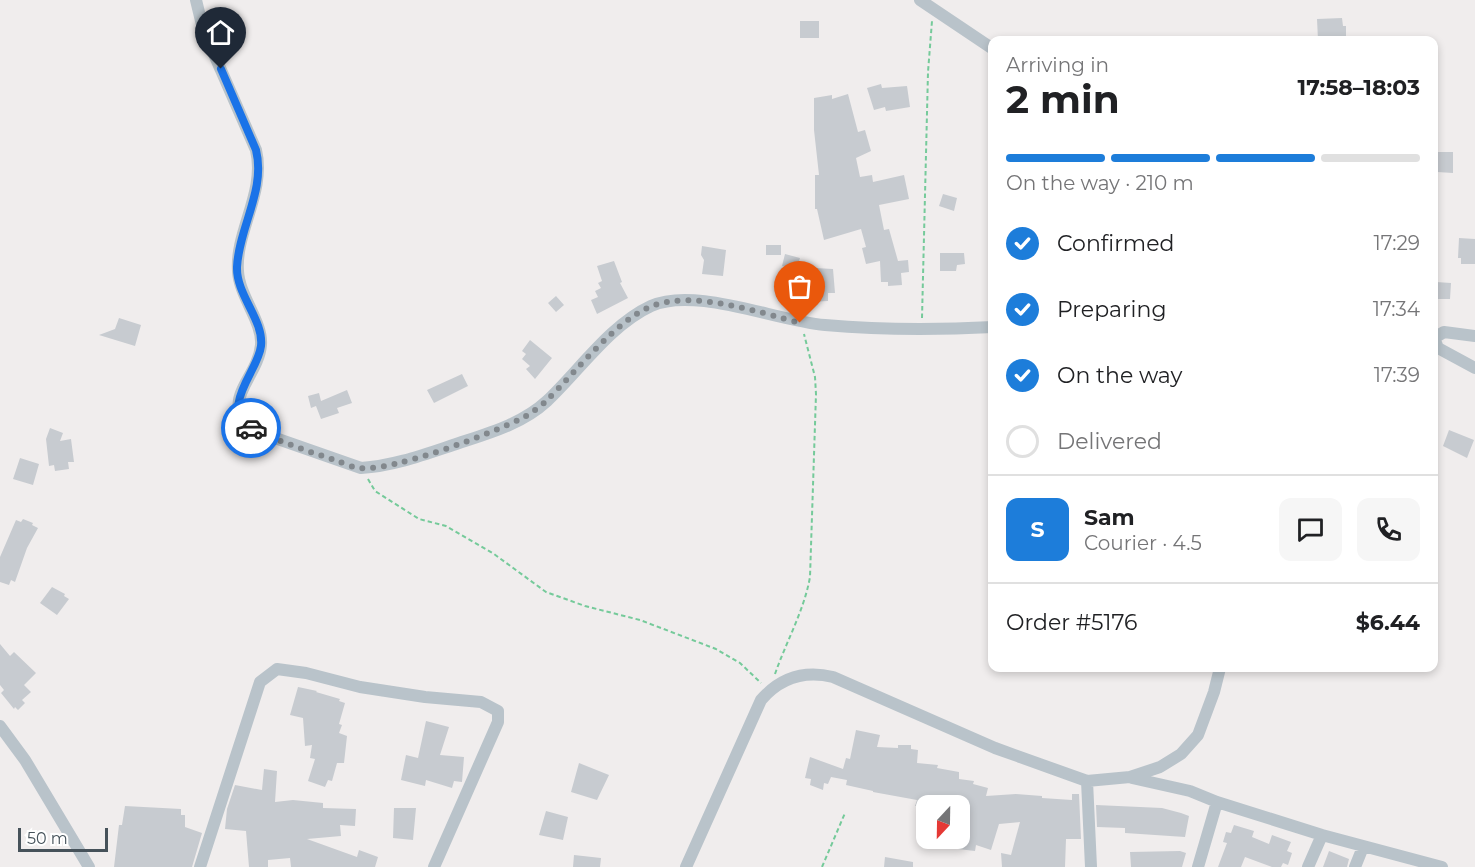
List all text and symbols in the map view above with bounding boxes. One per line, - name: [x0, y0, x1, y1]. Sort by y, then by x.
- pin: [195, 7, 246, 69]
- icon: home: [204, 16, 237, 49]
- text: Arriving in: [1006, 53, 1109, 77]
- text: 17:58–18:03: [1298, 74, 1420, 101]
- text: 2 min: [1006, 75, 1120, 123]
- text: On the way · 210 m: [1006, 171, 1194, 195]
- icon: check: [1006, 227, 1039, 260]
- text: Confirmed: [1057, 230, 1174, 257]
- text: 17:29: [1374, 231, 1420, 255]
- pin: [774, 261, 825, 323]
- icon: bag: [783, 270, 816, 303]
- icon: check: [1006, 293, 1039, 326]
- text: Preparing: [1057, 296, 1166, 323]
- text: 17:34: [1373, 297, 1420, 321]
- icon: check: [1006, 359, 1039, 392]
- text: On the way: [1057, 362, 1182, 389]
- text: 17:39: [1374, 363, 1420, 387]
- courier: [221, 398, 281, 458]
- icon: car: [235, 412, 268, 445]
- text: Delivered: [1057, 428, 1162, 455]
- button: chat: [1279, 498, 1342, 561]
- button: phone: [1357, 498, 1420, 561]
- text: Sam: [1084, 504, 1135, 531]
- text: S: [1030, 516, 1045, 543]
- text: Courier · 4.5: [1084, 531, 1202, 555]
- text: Order #5176: [1006, 609, 1137, 636]
- text: $6.44: [1356, 609, 1420, 636]
- north arrow: [916, 795, 970, 849]
- map controls: [916, 795, 970, 849]
- scale bar: [18, 825, 108, 852]
- text: 50 m: [27, 829, 68, 848]

